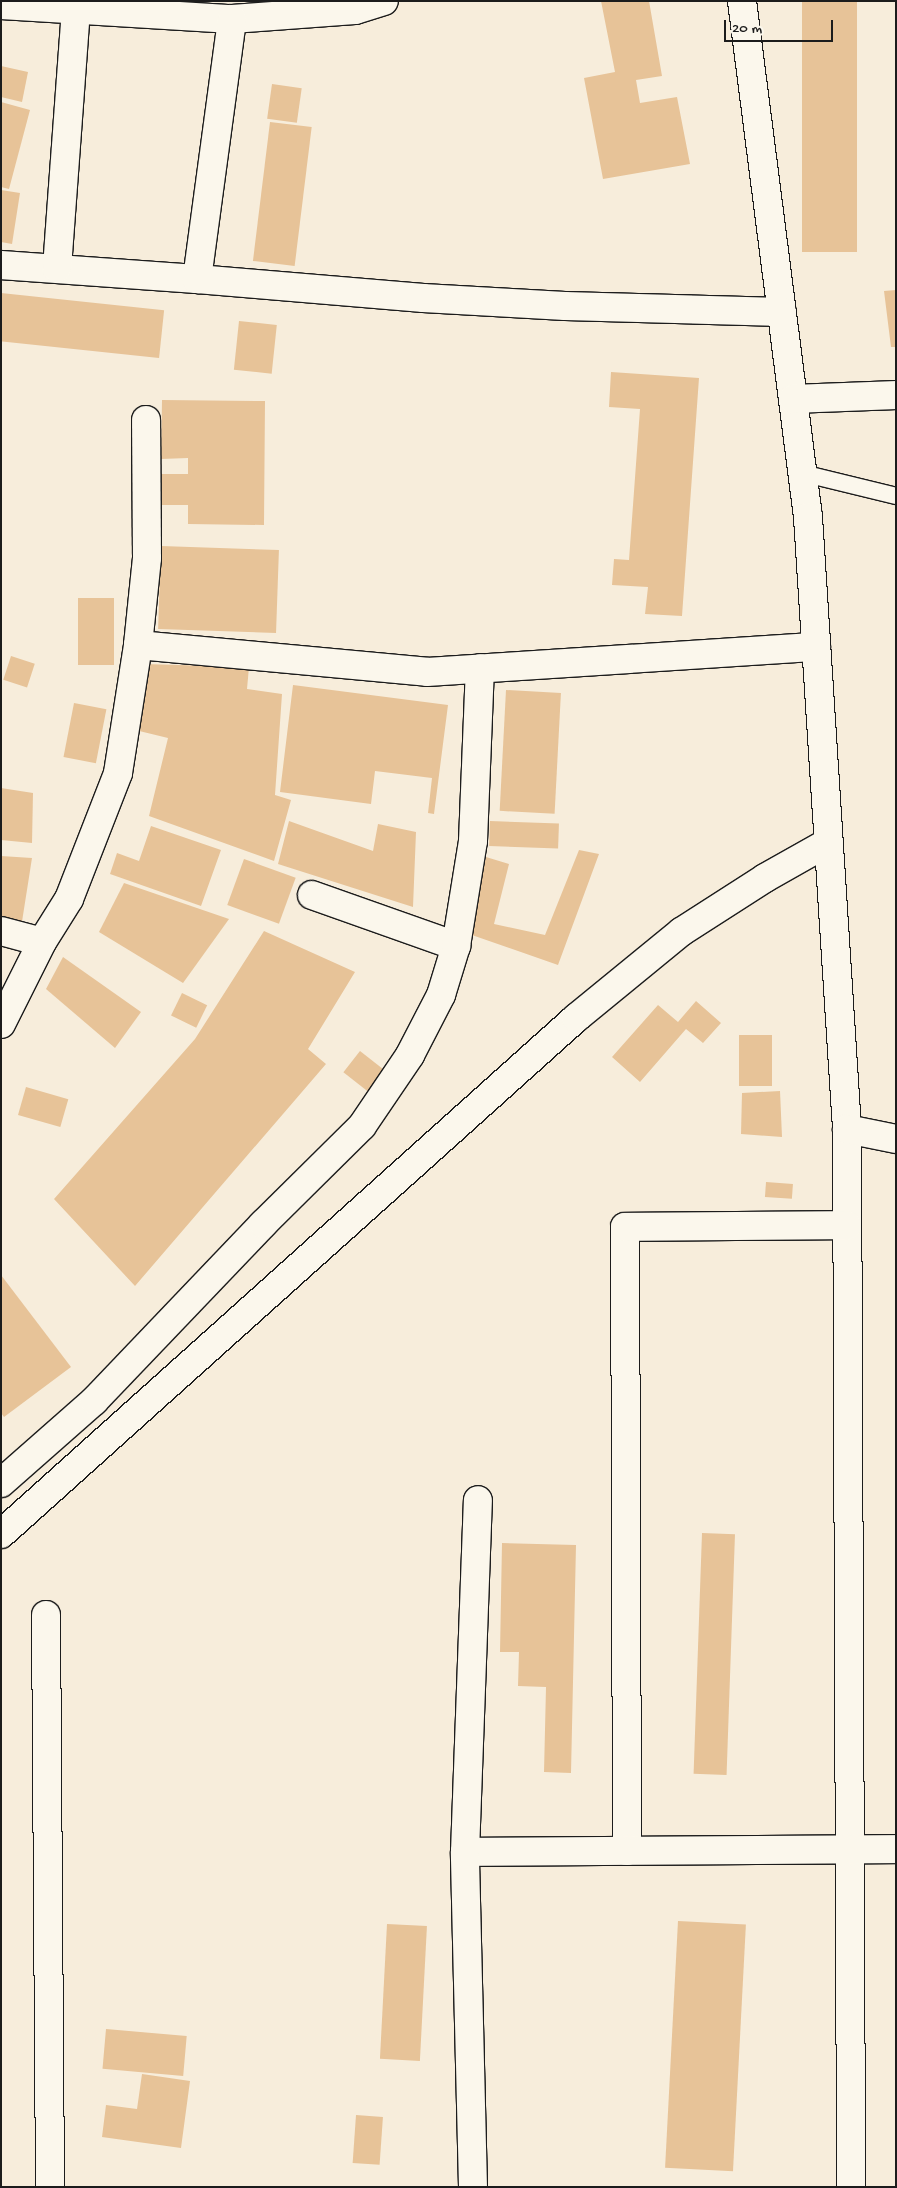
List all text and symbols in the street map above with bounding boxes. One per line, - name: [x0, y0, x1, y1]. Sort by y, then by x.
- scale bar: [727, 10, 836, 42]
- text: 20 m: [732, 20, 762, 38]

